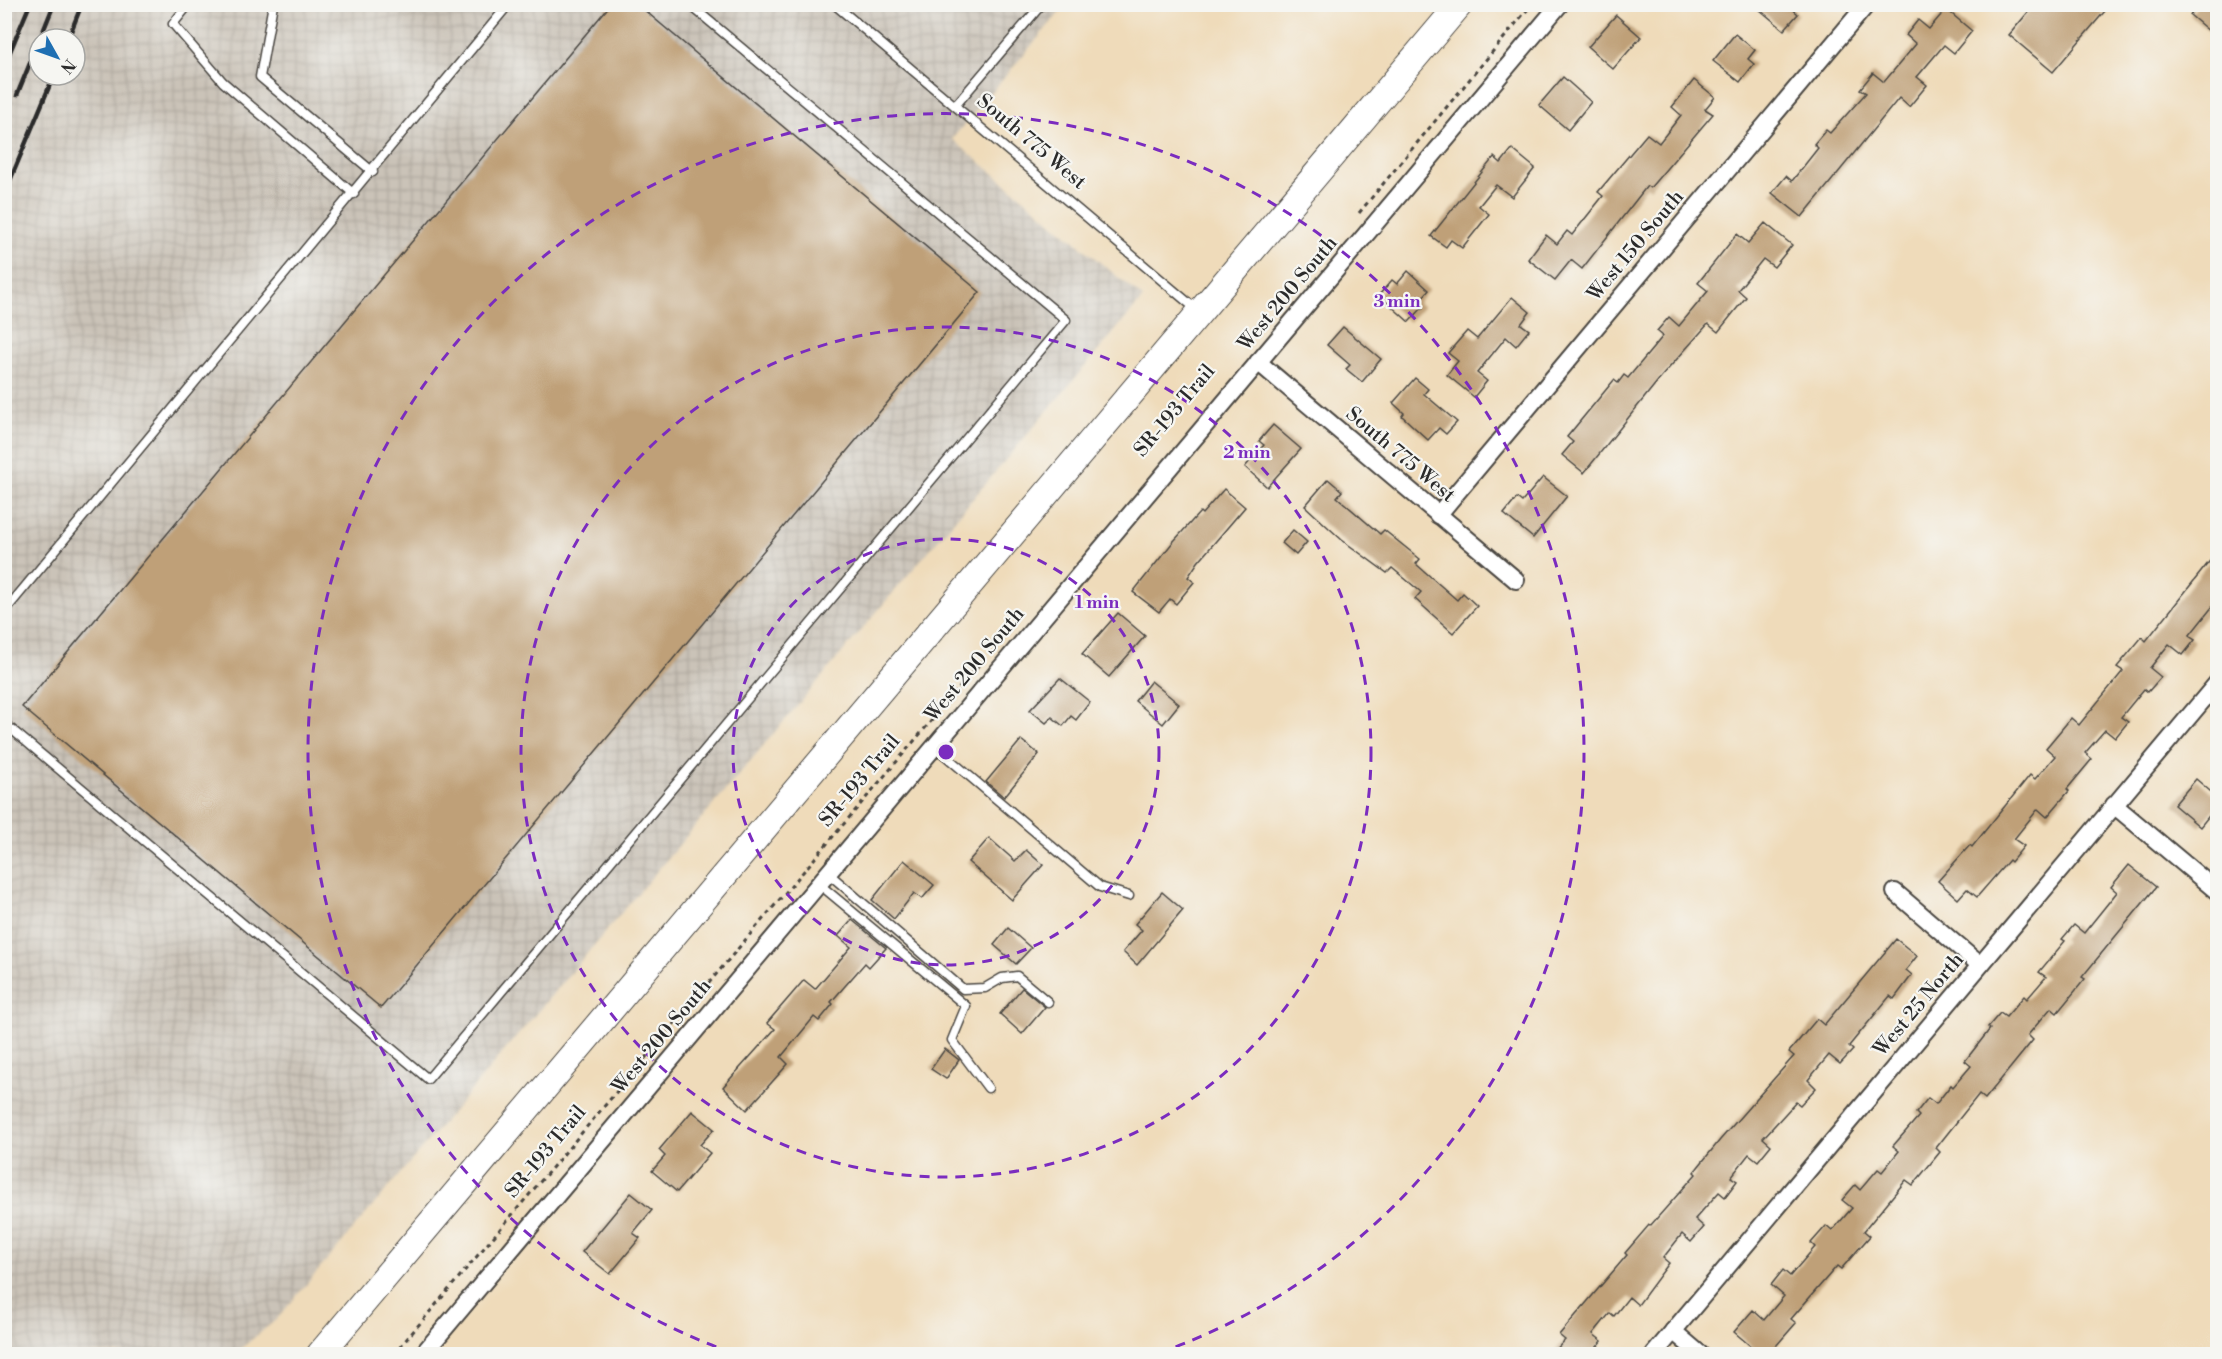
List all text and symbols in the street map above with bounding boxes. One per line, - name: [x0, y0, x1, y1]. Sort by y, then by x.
- north arrow: [27, 27, 87, 87]
- text: N: [56, 55, 79, 78]
- street label: South 775 West: [971, 89, 1091, 195]
- street label: West 150 South: [1582, 185, 1690, 307]
- street label: West 200 South: [1232, 231, 1343, 357]
- text: 3 min: [1374, 290, 1420, 313]
- street label: SR-193 Trail: [1129, 360, 1221, 462]
- street label: South 775 West: [1340, 402, 1460, 508]
- text: 2 min: [1223, 441, 1271, 464]
- text: 1 min: [1075, 591, 1119, 614]
- street label: West 200 South: [919, 602, 1030, 728]
- street label: SR-193 Trail: [814, 730, 906, 832]
- centre of rings: [936, 742, 956, 762]
- street label: West 25 North: [1868, 948, 1970, 1063]
- street label: West 200 South: [606, 974, 717, 1100]
- street label: SR-193 Trail: [500, 1101, 592, 1203]

